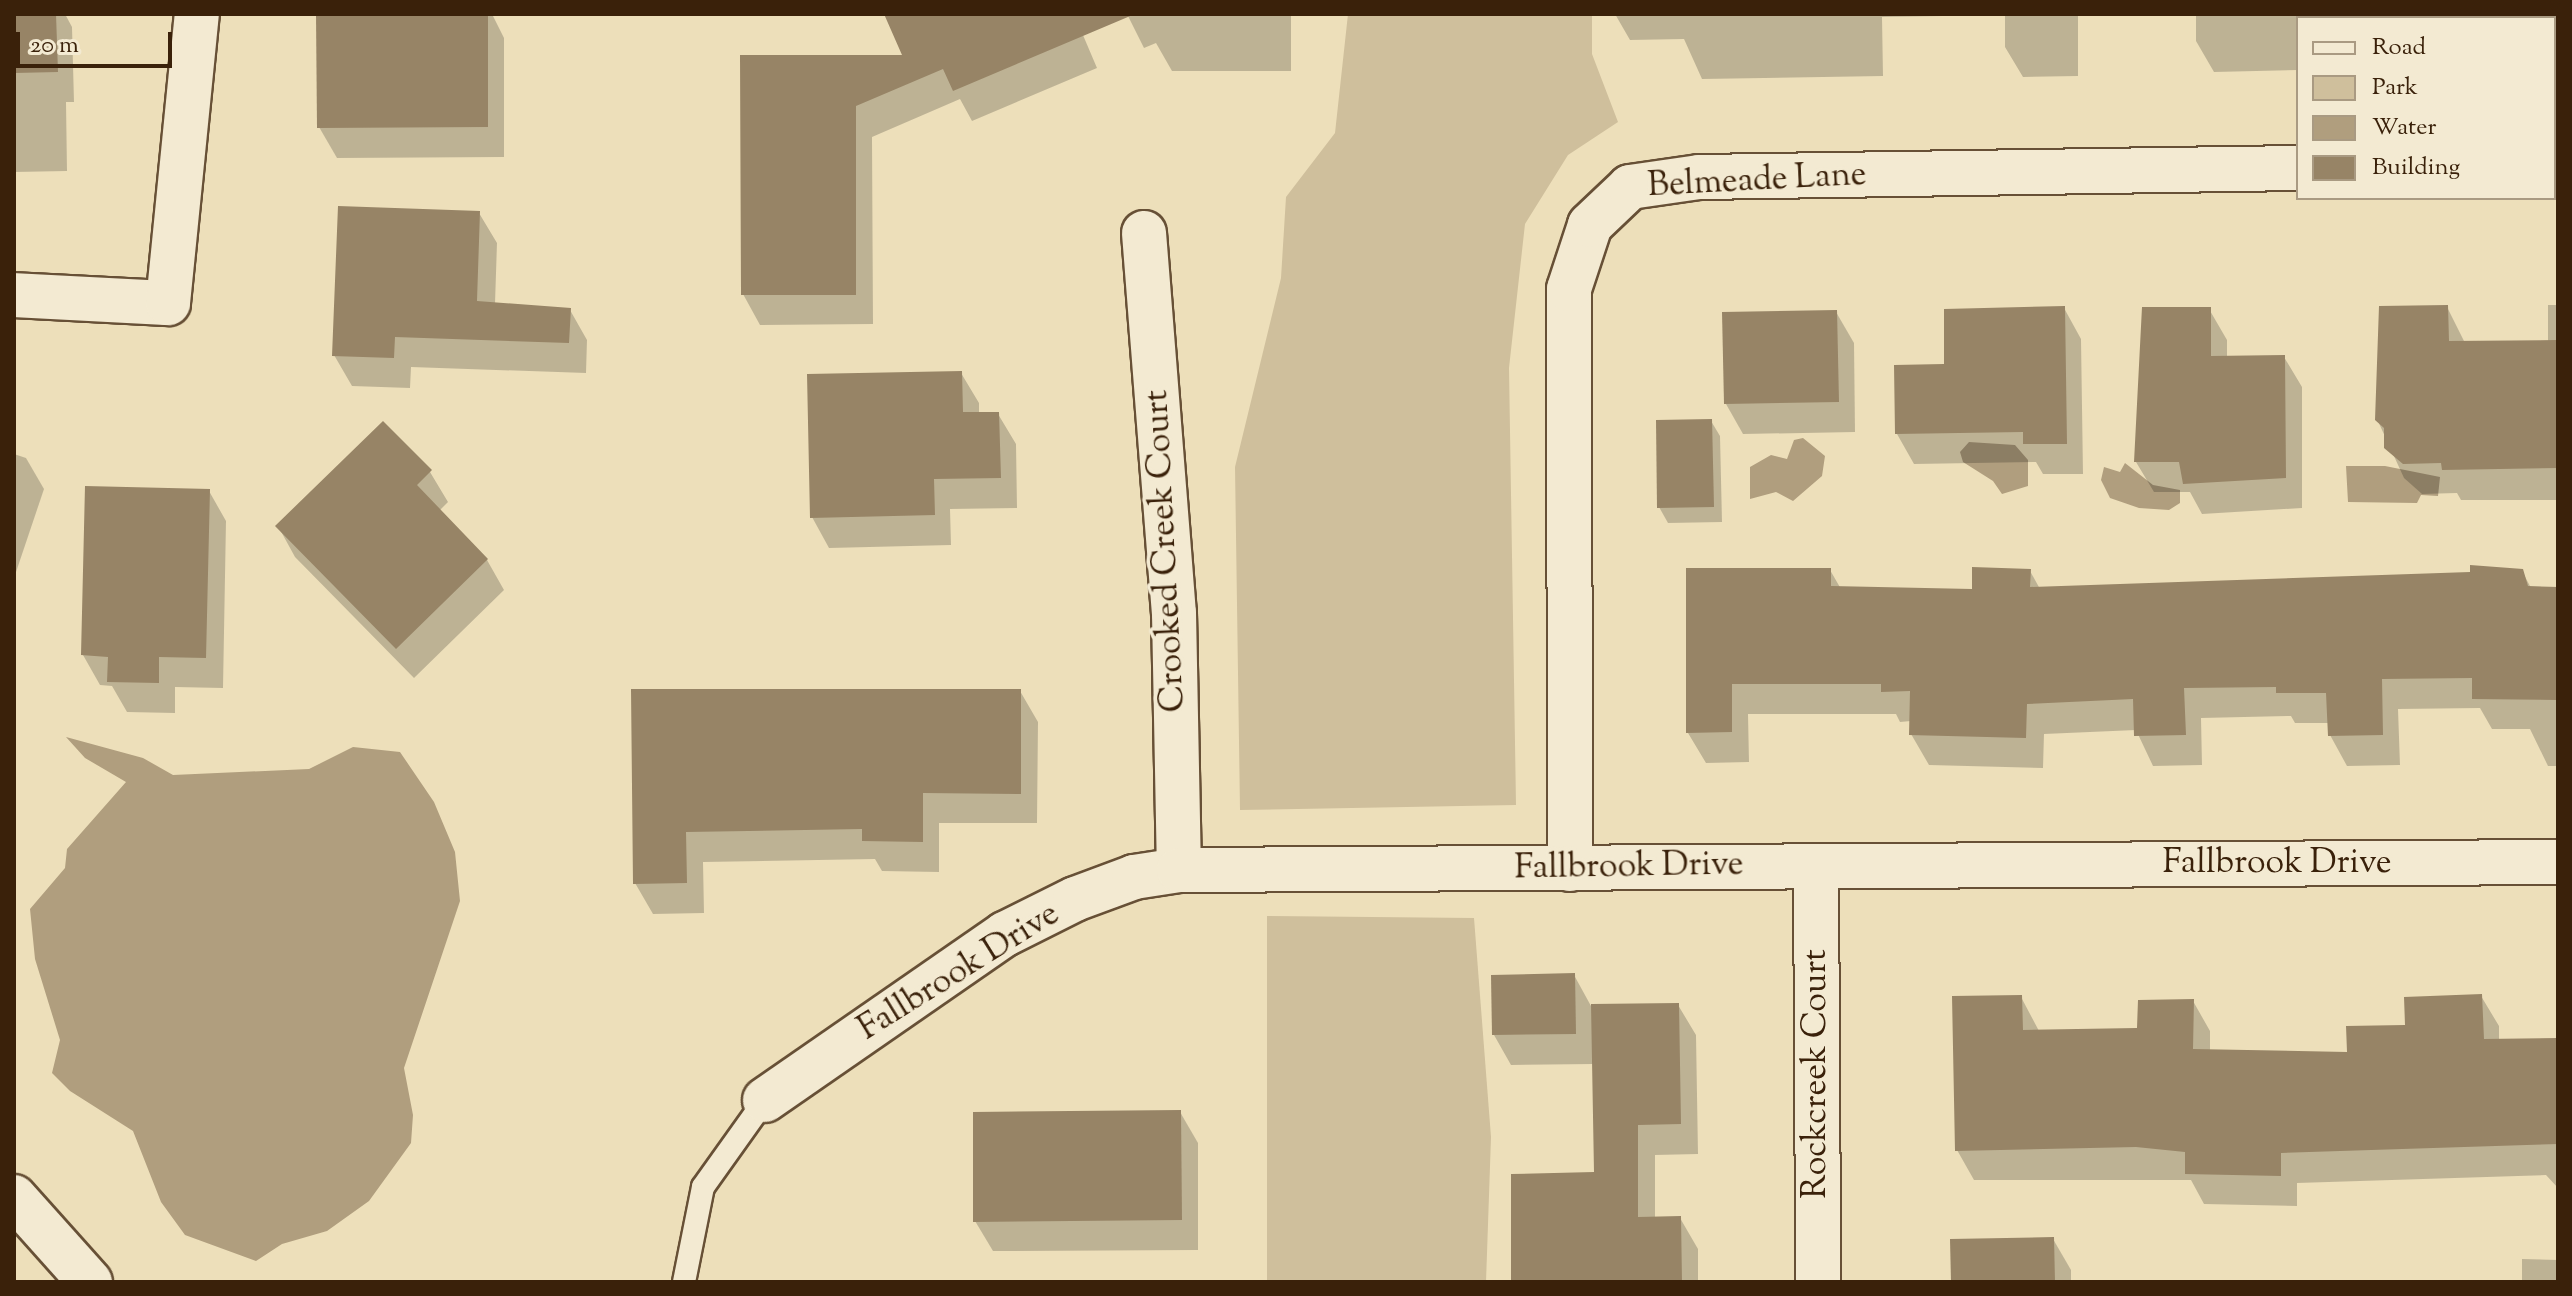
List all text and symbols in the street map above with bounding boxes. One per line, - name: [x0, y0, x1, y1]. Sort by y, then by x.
- scale bar: [20, 16, 176, 66]
- legend: [2296, 16, 2556, 200]
- text: 20 m: [30, 29, 79, 63]
- text: Road: [2372, 31, 2426, 65]
- text: Park: [2372, 71, 2418, 105]
- text: Water: [2372, 111, 2436, 145]
- text: Building: [2372, 151, 2460, 185]
- street label: Belmeade Lane: [1647, 155, 1867, 207]
- street label: Crooked Creek Court: [1137, 389, 1195, 713]
- street label: Fallbrook Drive: [2162, 844, 2392, 884]
- street label: Fallbrook Drive: [1514, 845, 1744, 889]
- street label: Fallbrook Drive: [851, 894, 1067, 1050]
- street label: Rockcreek Court: [1797, 949, 1837, 1199]

